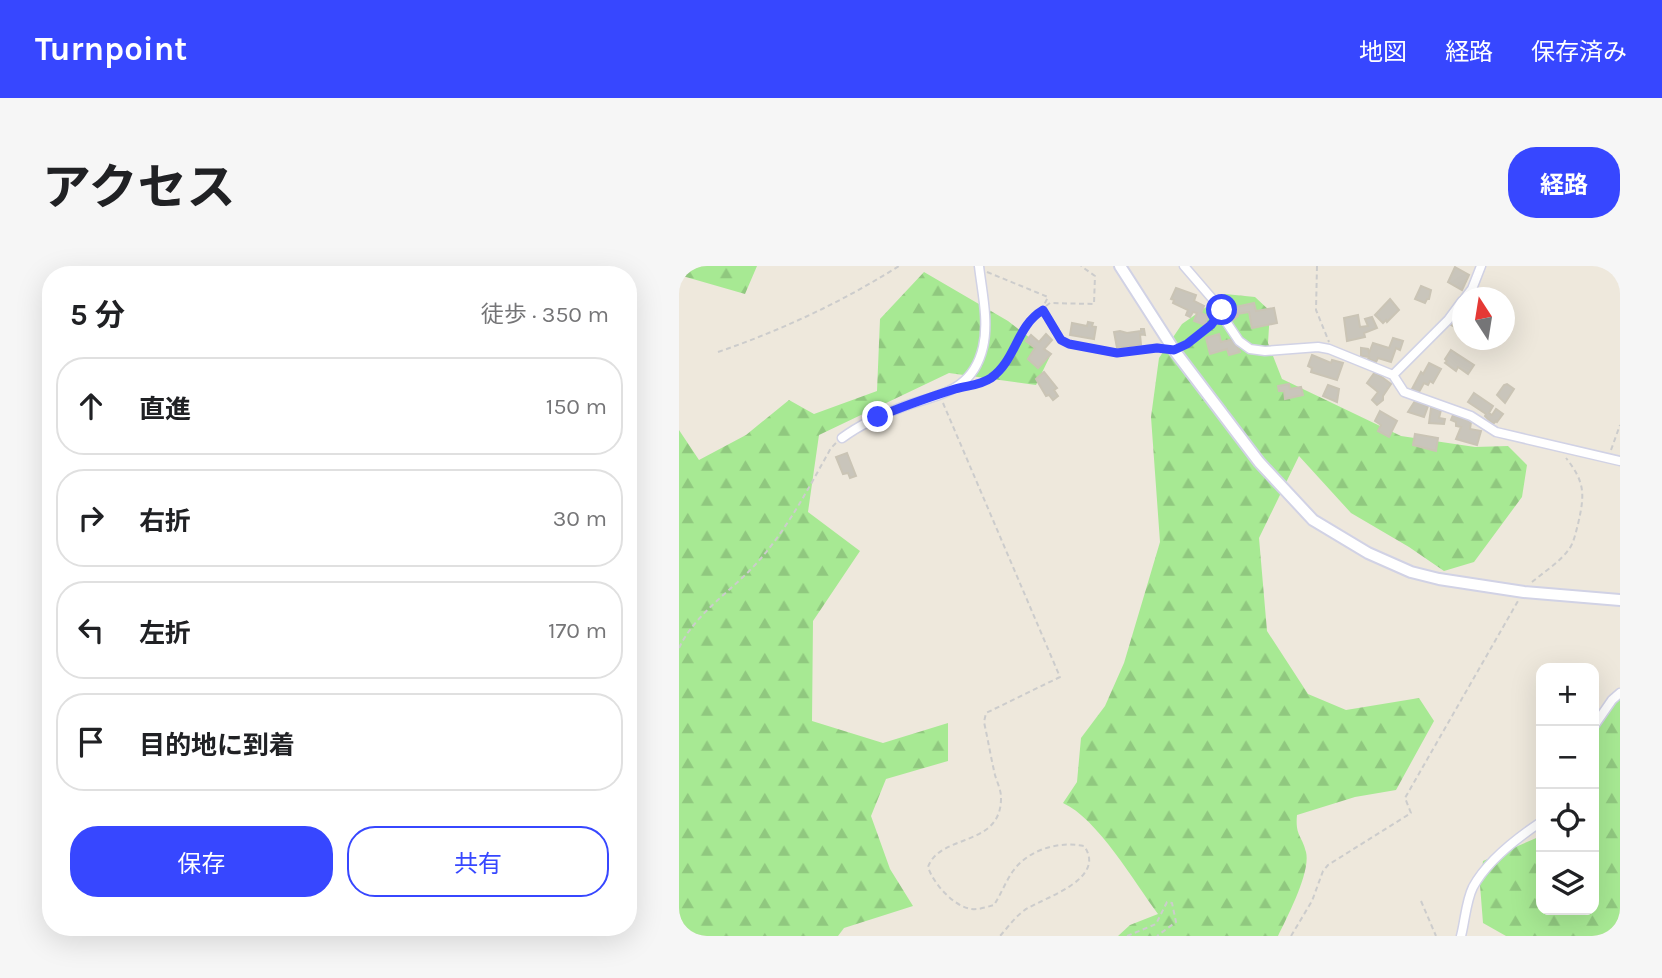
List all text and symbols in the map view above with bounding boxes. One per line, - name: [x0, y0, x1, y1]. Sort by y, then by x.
- text: Turnpoint: [35, 30, 187, 68]
- text: 地図: [1359, 38, 1407, 66]
- text: 経路: [1445, 38, 1493, 66]
- text: 保存済み: [1531, 38, 1627, 66]
- button: 経路: [1508, 147, 1620, 218]
- text: アクセス: [42, 159, 236, 216]
- north arrow: [1452, 287, 1515, 350]
- route start: [1206, 294, 1237, 325]
- text: 5 分: [70, 297, 125, 333]
- text: 徒歩 · 350 m: [481, 301, 609, 328]
- icon: ahead: [72, 387, 110, 425]
- text: 150 m: [546, 393, 607, 420]
- text: 直進: [139, 394, 191, 425]
- route end: [862, 401, 893, 432]
- icon: right: [72, 499, 110, 537]
- text: 30 m: [553, 505, 607, 532]
- text: 右折: [139, 506, 191, 537]
- icon: left: [72, 611, 110, 649]
- text: 170 m: [548, 617, 607, 644]
- text: 左折: [139, 618, 191, 649]
- map controls: [1536, 663, 1599, 915]
- button: +: [1536, 663, 1599, 726]
- icon: arrive: [72, 723, 110, 761]
- button: −: [1536, 726, 1599, 789]
- text: 目的地に到着: [139, 730, 295, 761]
- button: locate: [1536, 789, 1599, 852]
- button: 保存: [70, 826, 333, 897]
- button: 共有: [347, 826, 609, 897]
- button: layers: [1536, 852, 1599, 915]

